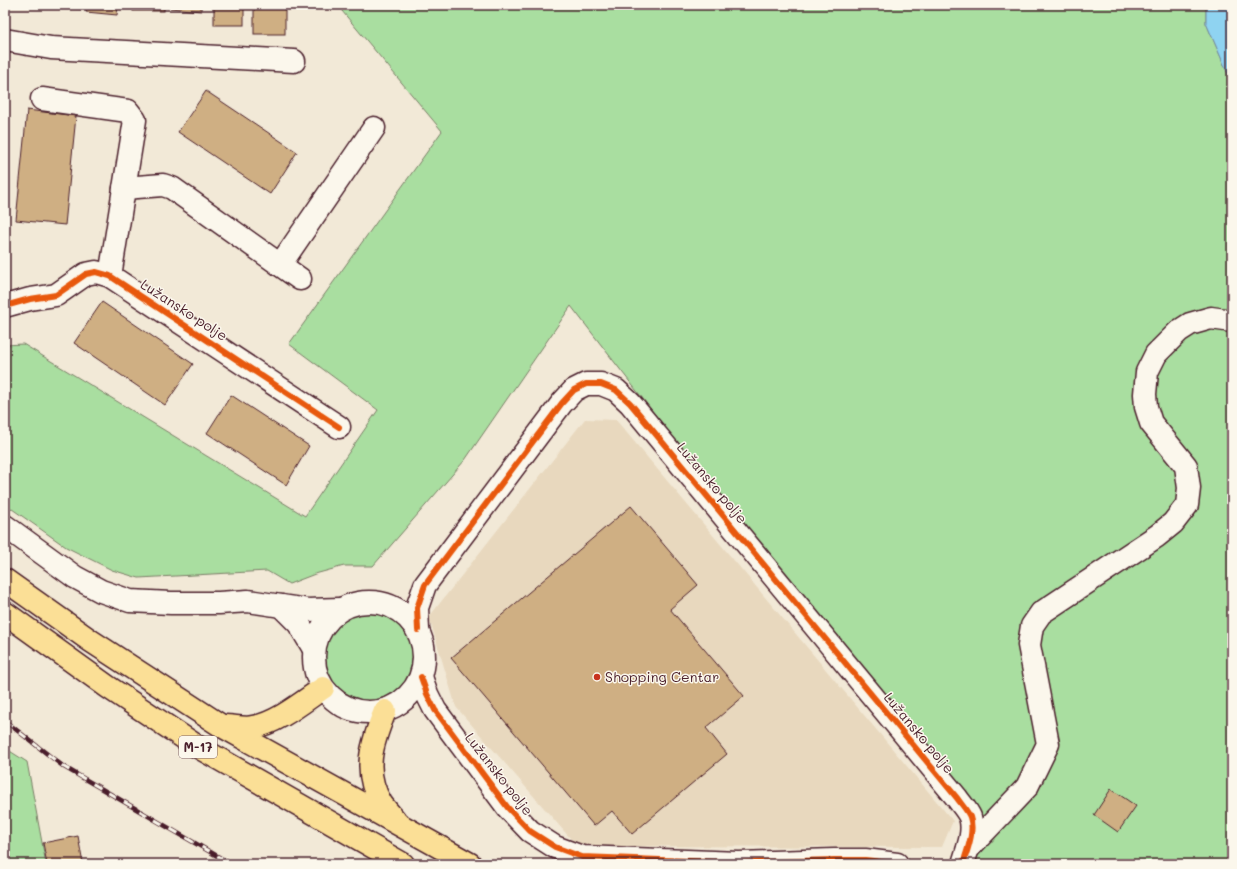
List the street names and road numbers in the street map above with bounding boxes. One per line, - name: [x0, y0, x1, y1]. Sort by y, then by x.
- street label: Lužansko polje: [137, 274, 231, 345]
- street label: Lužansko polje: [673, 438, 752, 527]
- street label: Lužansko polje: [880, 688, 959, 777]
- street label: Lužansko polje: [461, 728, 538, 819]
- road number: M-17: [179, 736, 217, 758]

